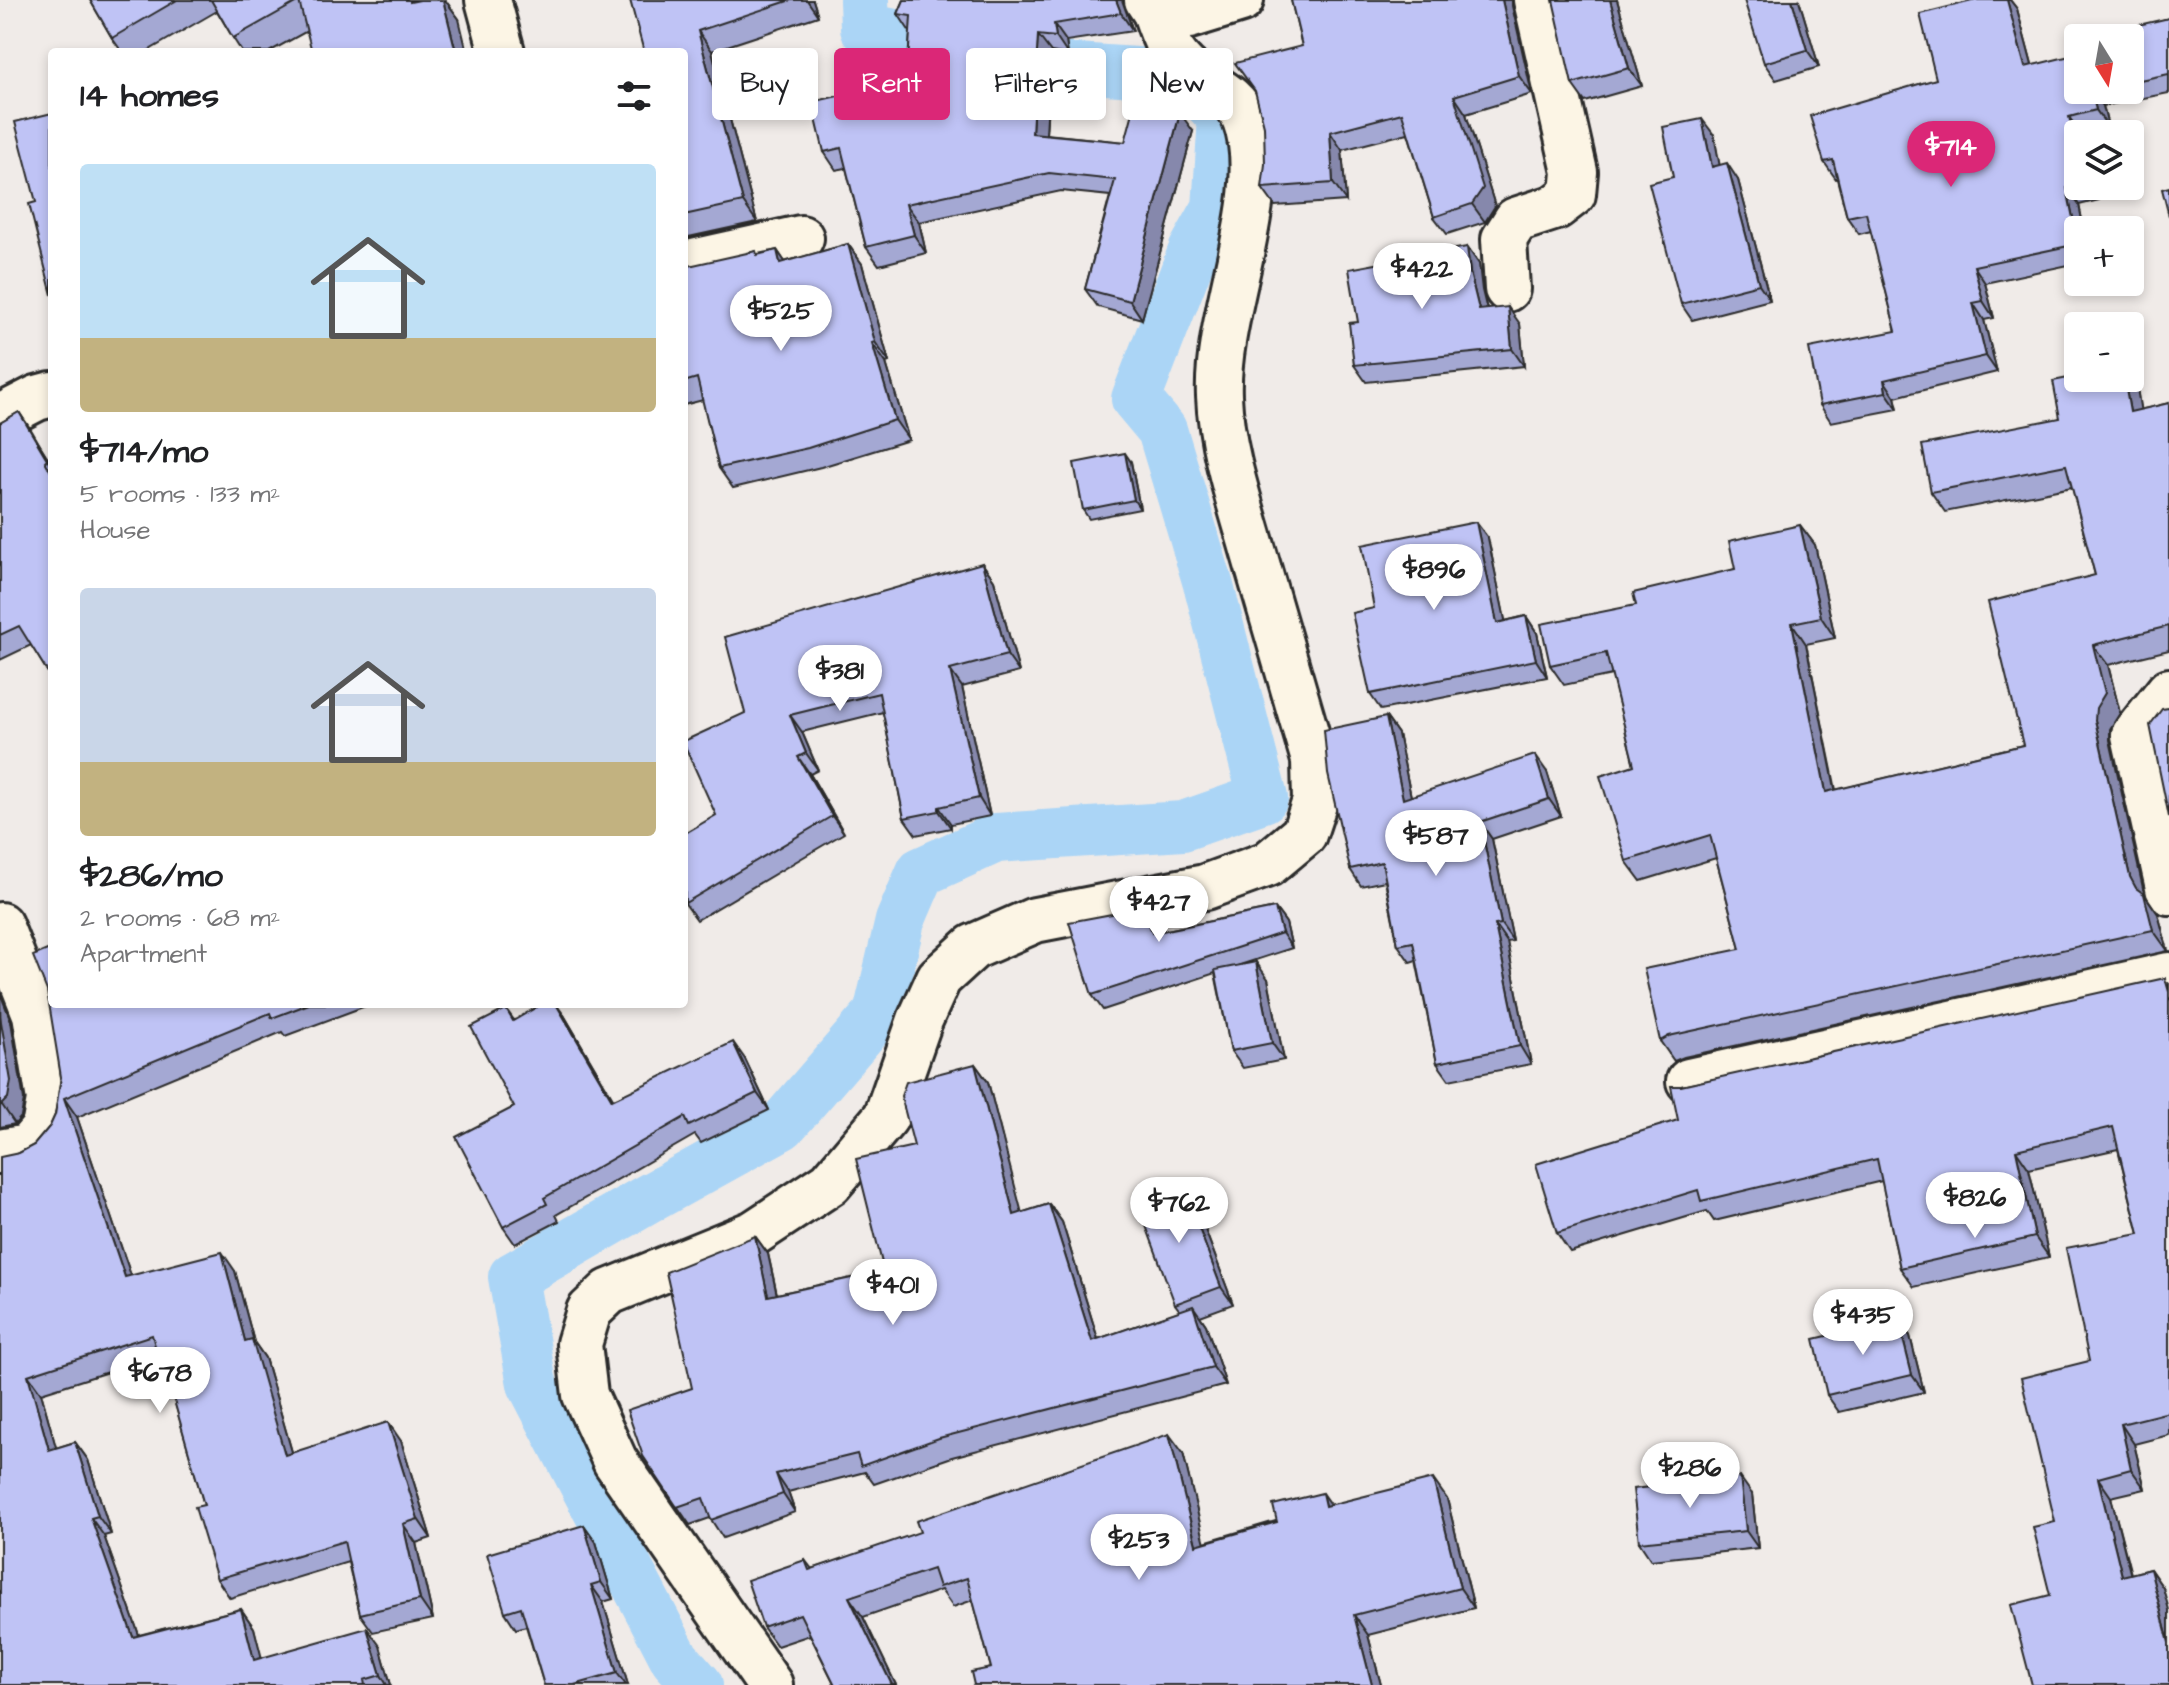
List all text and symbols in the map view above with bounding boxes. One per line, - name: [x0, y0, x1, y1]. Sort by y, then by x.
- north arrow: [2064, 24, 2144, 104]
- map controls: [2064, 24, 2144, 392]
- chip: Buy: [712, 48, 818, 120]
- chip: Rent: [834, 48, 950, 120]
- chip: Filters: [966, 48, 1106, 120]
- chip: New: [1122, 48, 1233, 120]
- text: 14 homes: [80, 72, 219, 120]
- icon: filters: [612, 74, 656, 118]
- button: layers: [2064, 120, 2144, 200]
- pin: $714: [1904, 121, 1998, 189]
- text: $714: [1925, 129, 1977, 165]
- icon: home: [296, 216, 440, 360]
- button: +: [2064, 216, 2144, 296]
- pin: $422: [1375, 243, 1469, 311]
- text: $422: [1391, 251, 1453, 287]
- pin: $525: [734, 285, 828, 353]
- text: $525: [748, 293, 814, 329]
- button: −: [2064, 312, 2144, 392]
- text: $714/mo: [80, 428, 208, 476]
- text: 5 rooms · 133 m²: [80, 476, 280, 512]
- text: House: [80, 512, 151, 548]
- pin: $896: [1387, 544, 1481, 612]
- text: $896: [1403, 552, 1465, 588]
- icon: home: [296, 640, 440, 784]
- pin: $381: [793, 645, 887, 713]
- text: $381: [816, 653, 864, 689]
- pin: $587: [1389, 810, 1483, 878]
- text: $587: [1403, 818, 1469, 854]
- text: $286/mo: [80, 852, 223, 900]
- pin: $427: [1112, 876, 1206, 944]
- text: $427: [1127, 884, 1191, 920]
- text: 2 rooms · 68 m²: [80, 900, 280, 936]
- text: Apartment: [80, 936, 207, 972]
- pin: $826: [1928, 1172, 2022, 1240]
- pin: $762: [1132, 1177, 1226, 1245]
- text: $826: [1944, 1180, 2006, 1216]
- text: $762: [1148, 1185, 1210, 1221]
- pin: $401: [846, 1259, 940, 1327]
- text: $401: [867, 1267, 919, 1303]
- pin: $435: [1816, 1289, 1910, 1357]
- text: $435: [1831, 1297, 1895, 1333]
- pin: $678: [113, 1347, 207, 1415]
- text: $678: [128, 1355, 192, 1391]
- pin: $286: [1643, 1442, 1737, 1510]
- text: $286: [1659, 1450, 1721, 1486]
- pin: $253: [1092, 1514, 1186, 1582]
- text: $253: [1109, 1522, 1170, 1558]

